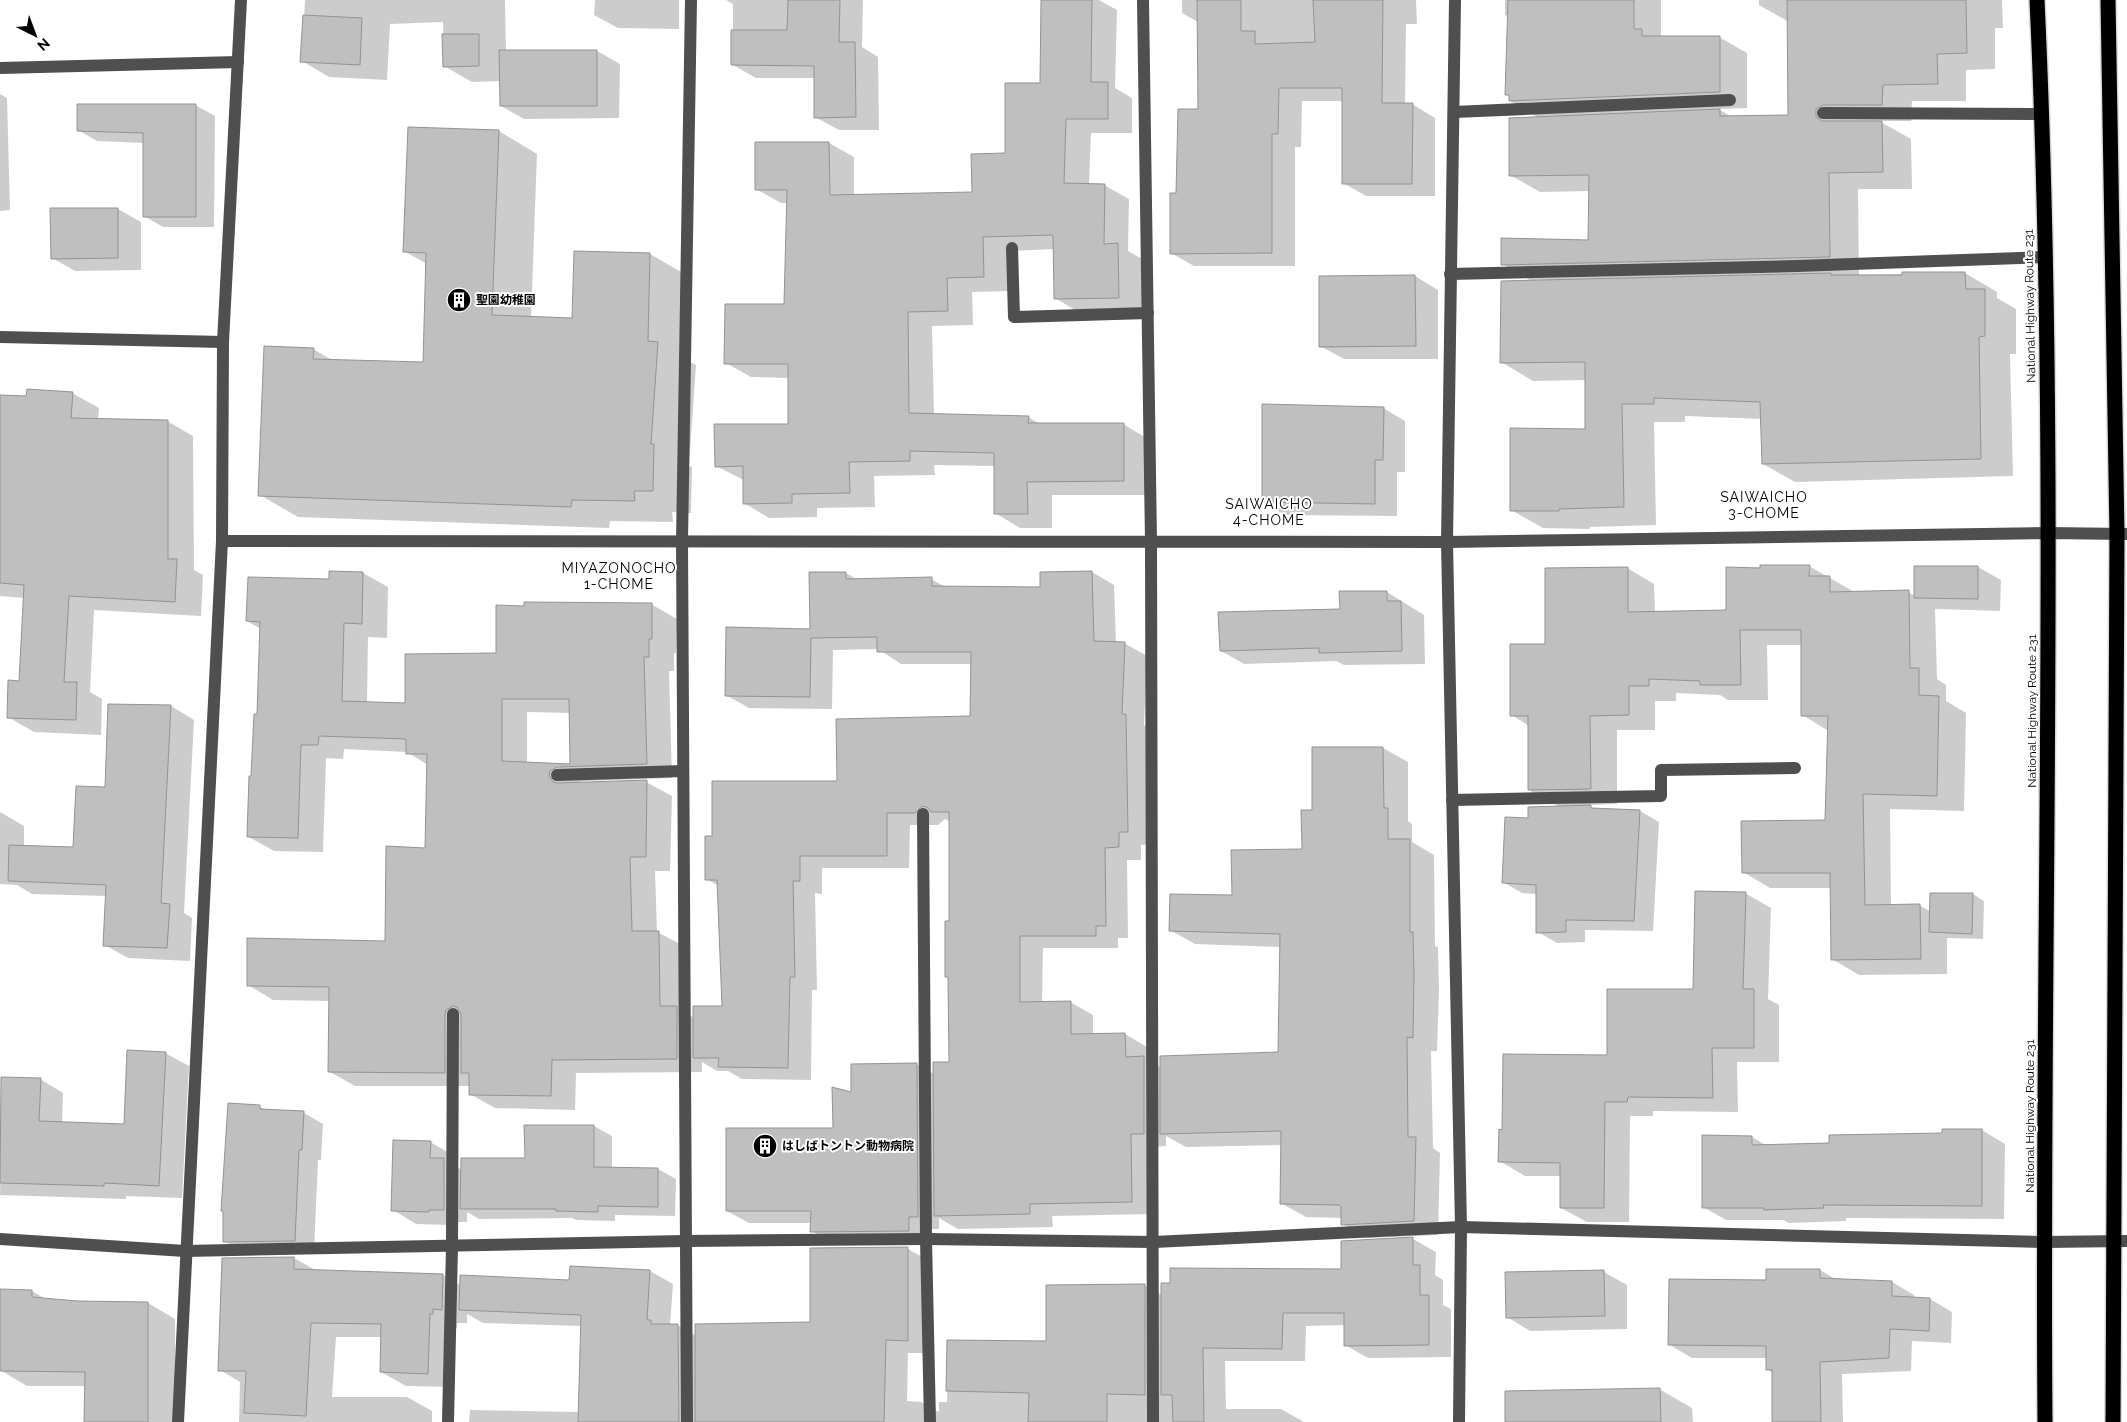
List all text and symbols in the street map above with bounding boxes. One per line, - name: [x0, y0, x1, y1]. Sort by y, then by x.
- north arrow: [10, 10, 60, 60]
- text: N: [34, 35, 53, 54]
- street label: National Highway Route 231: [2022, 229, 2038, 383]
- building icon: 聖園幼稚園: [446, 287, 472, 313]
- place label: 聖園幼稚園: [476, 293, 536, 307]
- district label: SAIWAICHO 3-CHOME: [1720, 489, 1808, 521]
- district label: SAIWAICHO 4-CHOME: [1225, 496, 1313, 528]
- district label: MIYAZONOCHO 1-CHOME: [561, 560, 677, 592]
- street label: National Highway Route 231: [2025, 634, 2039, 788]
- street label: National Highway Route 231: [2023, 1039, 2037, 1193]
- building icon: はしばトントン動物病院: [752, 1133, 778, 1159]
- place label: はしばトントン動物病院: [782, 1139, 914, 1153]

